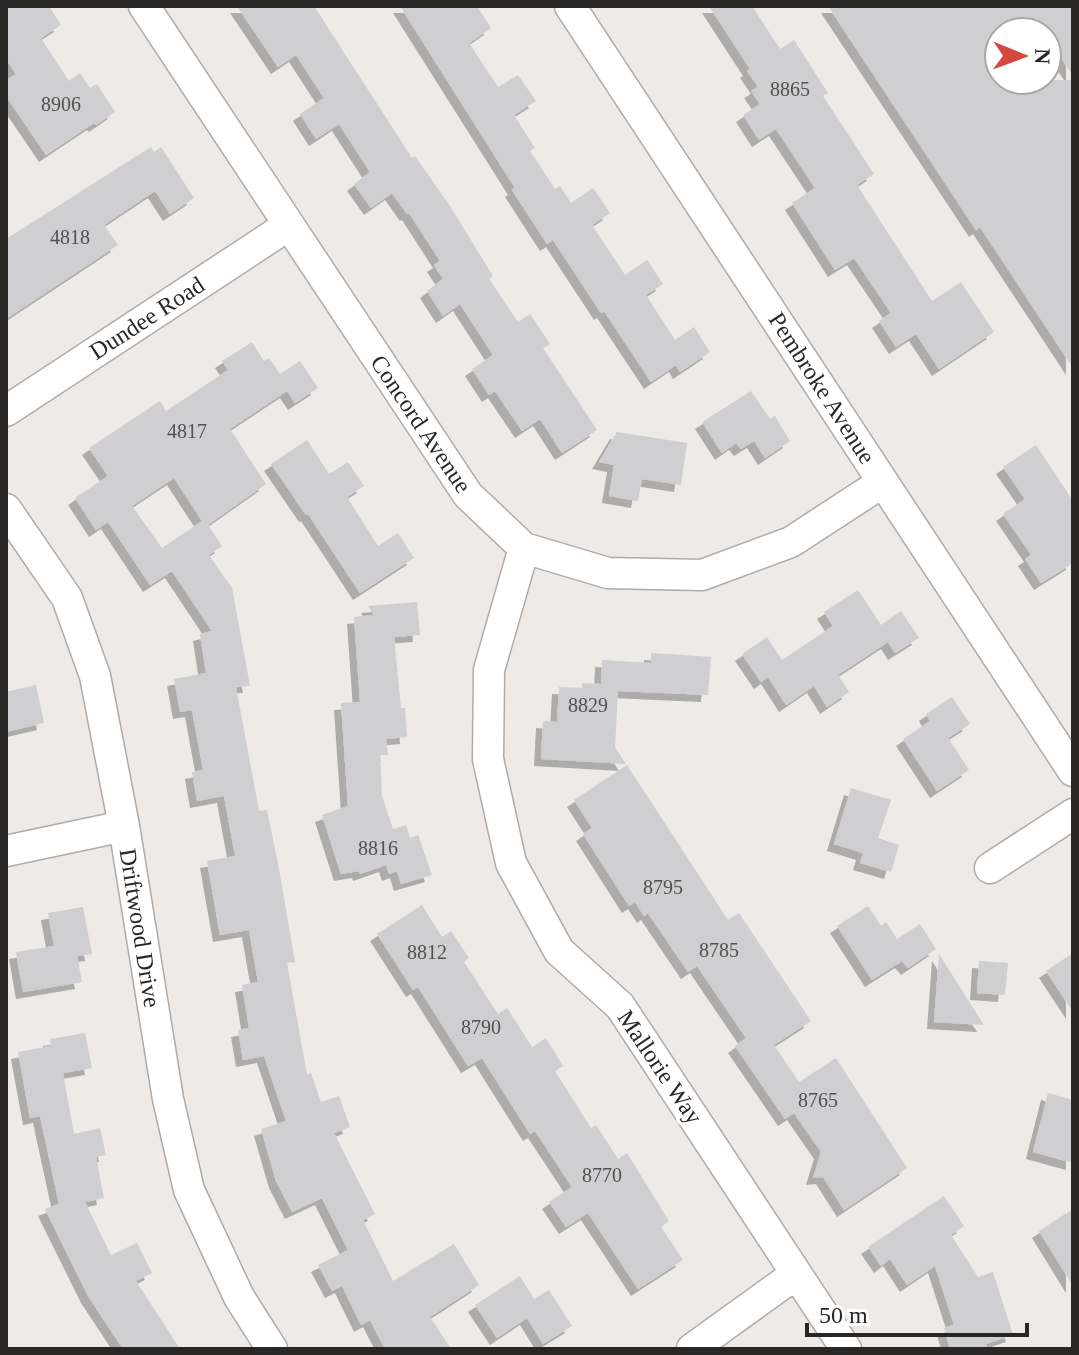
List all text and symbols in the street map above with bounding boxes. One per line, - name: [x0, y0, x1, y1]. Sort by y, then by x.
- north arrow: [983, 16, 1063, 96]
- text: N: [1030, 48, 1055, 65]
- house number: 8865: [770, 78, 810, 100]
- house number: 8906: [41, 93, 81, 115]
- house number: 4818: [50, 226, 90, 248]
- street label: Dundee Road: [85, 271, 209, 365]
- street label: Pembroke Avenue: [763, 308, 881, 468]
- street label: Concord Avenue: [365, 350, 477, 498]
- house number: 4817: [167, 420, 207, 442]
- house number: 8829: [568, 694, 608, 716]
- house number: 8816: [358, 837, 398, 859]
- street label: Driftwood Drive: [115, 847, 165, 1009]
- house number: 8795: [643, 876, 683, 898]
- house number: 8785: [699, 939, 739, 961]
- house number: 8812: [407, 941, 447, 963]
- street label: Mallorie Way: [612, 1005, 708, 1129]
- house number: 8790: [461, 1016, 501, 1038]
- house number: 8765: [798, 1089, 838, 1111]
- house number: 8770: [582, 1164, 622, 1186]
- scale bar: [807, 1287, 1027, 1337]
- text: 50 m: [819, 1302, 868, 1328]

